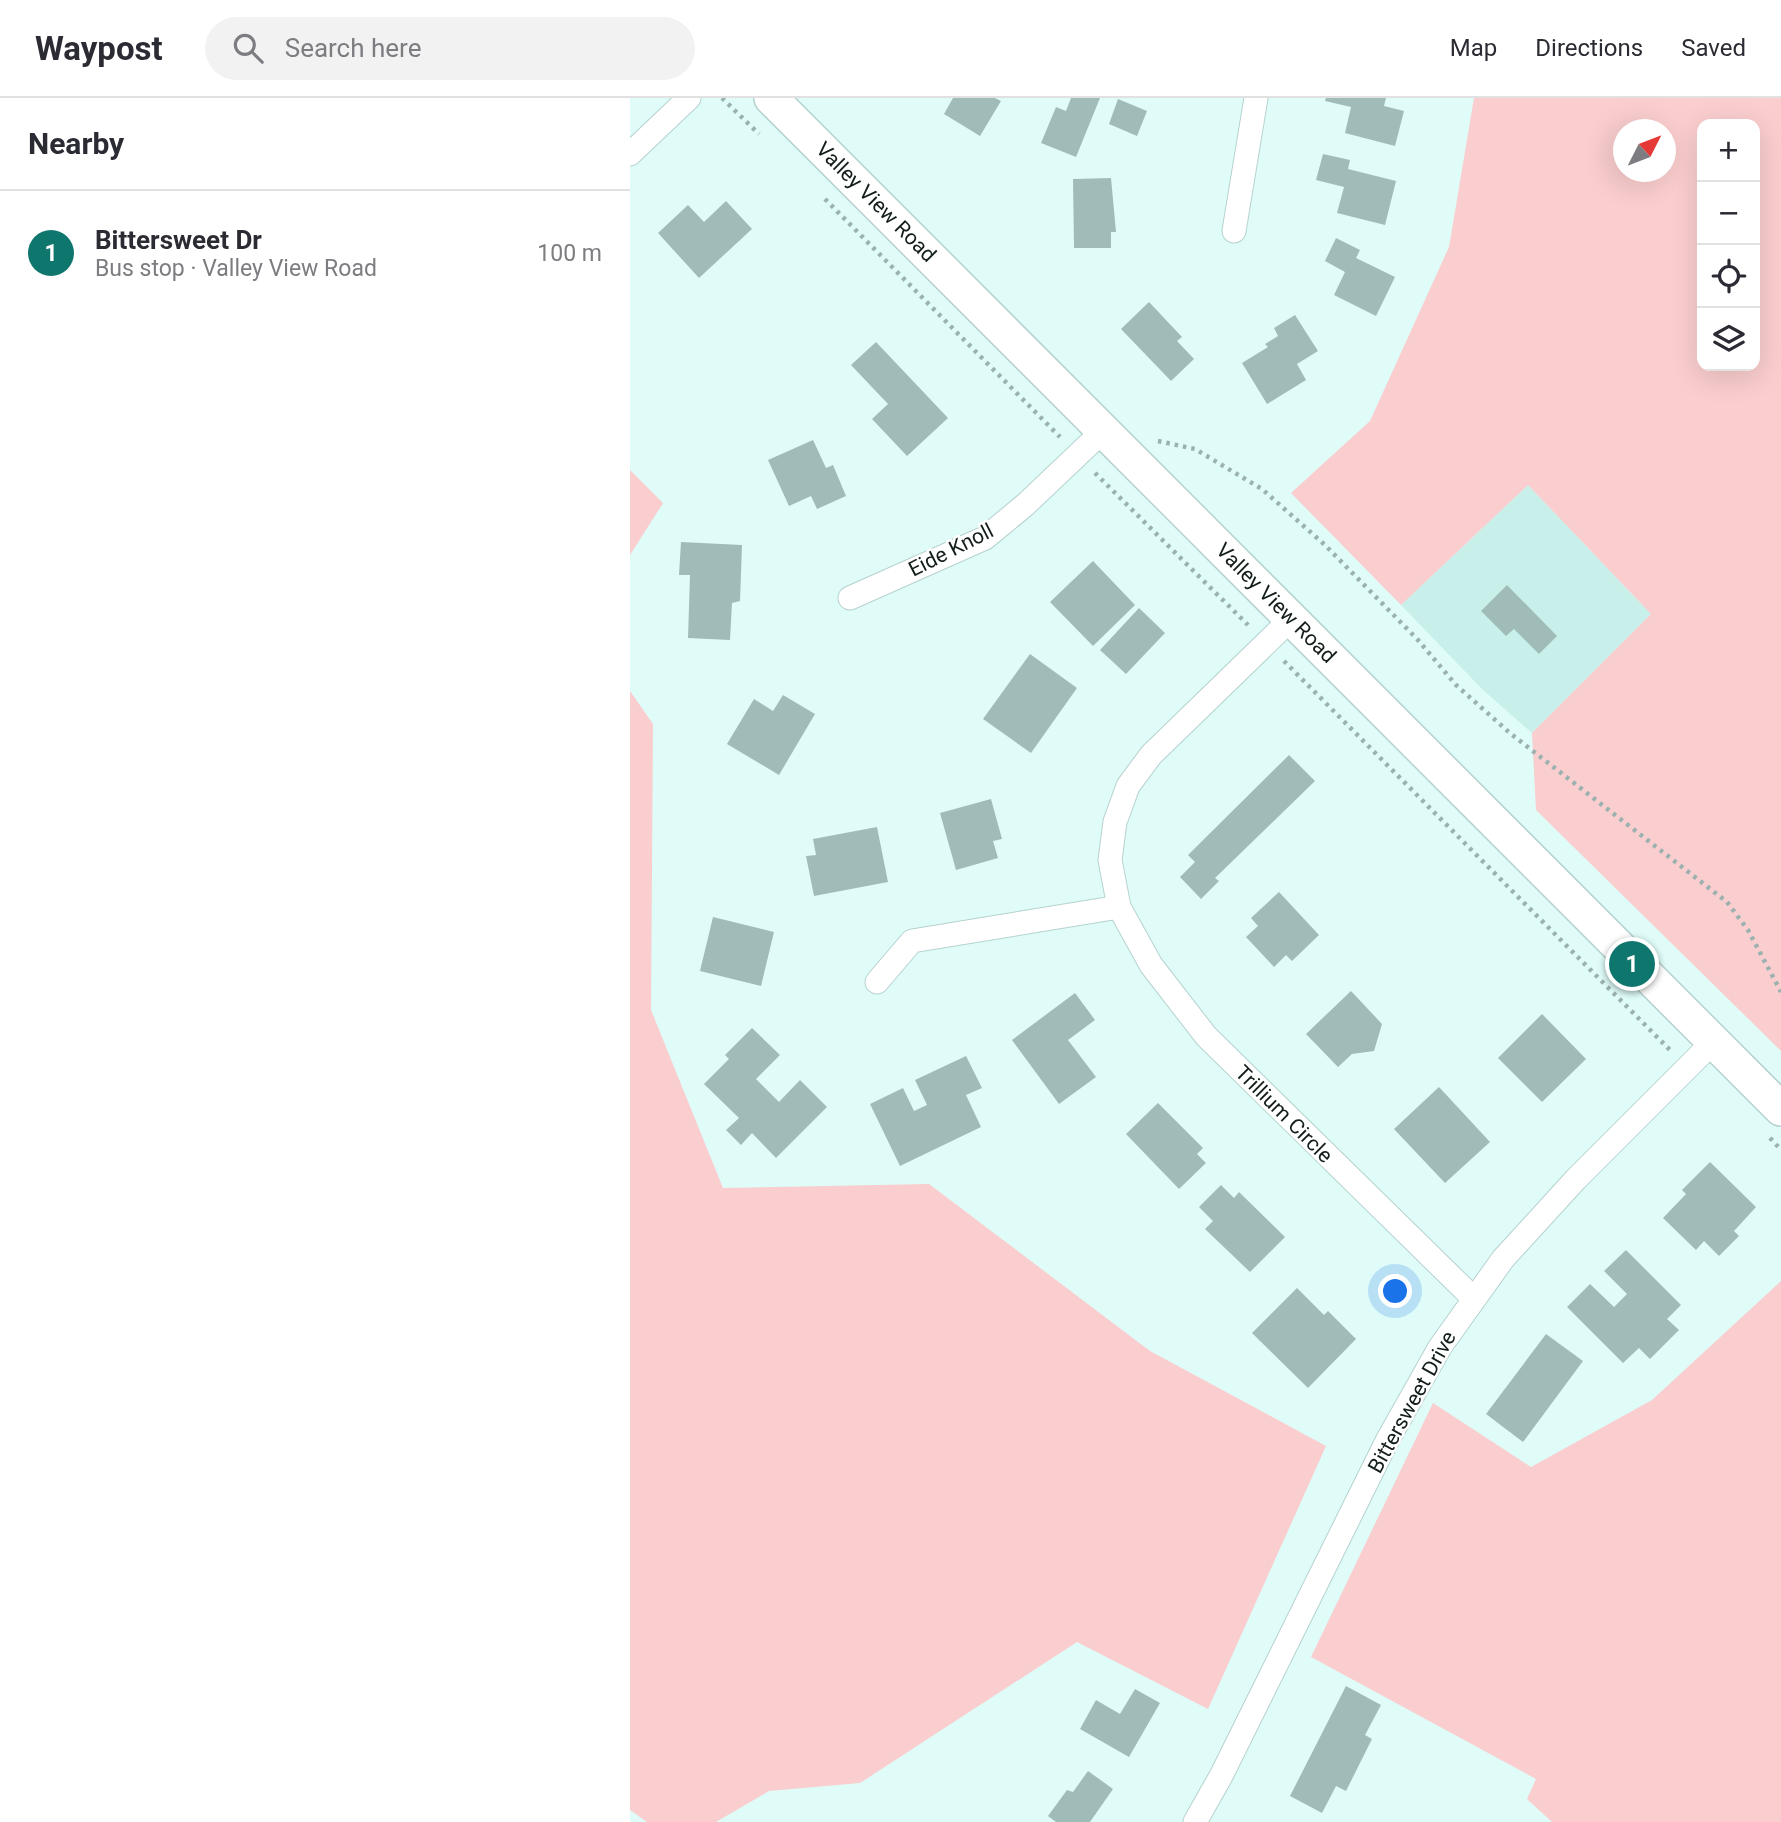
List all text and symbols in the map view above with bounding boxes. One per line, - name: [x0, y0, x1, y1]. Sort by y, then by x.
- search box: [205, 17, 695, 80]
- text: Waypost: [35, 29, 163, 68]
- icon: search: [229, 29, 267, 67]
- text: Search here: [285, 33, 421, 63]
- text: Map: [1450, 34, 1497, 62]
- text: Directions: [1535, 34, 1643, 62]
- text: Saved: [1681, 34, 1746, 62]
- north arrow: [1613, 119, 1676, 182]
- map controls: [1697, 119, 1760, 371]
- button: +: [1697, 119, 1760, 182]
- text: Nearby: [28, 126, 124, 161]
- street label: Valley View Road: [811, 137, 941, 267]
- button: −: [1697, 182, 1760, 245]
- text: Bittersweet Dr: [95, 225, 262, 255]
- text: 1: [44, 240, 58, 267]
- text: 100 m: [537, 240, 602, 267]
- button: locate: [1697, 245, 1760, 308]
- text: Bus stop · Valley View Road: [95, 255, 377, 282]
- button: layers: [1697, 308, 1760, 371]
- street label: Eide Knoll: [905, 518, 997, 582]
- street label: Valley View Road: [1211, 538, 1341, 668]
- pin: 1: [1609, 938, 1655, 990]
- street label: Trillium Circle: [1230, 1060, 1338, 1168]
- your location: [1378, 1274, 1412, 1308]
- street label: Bittersweet Drive: [1363, 1327, 1461, 1477]

